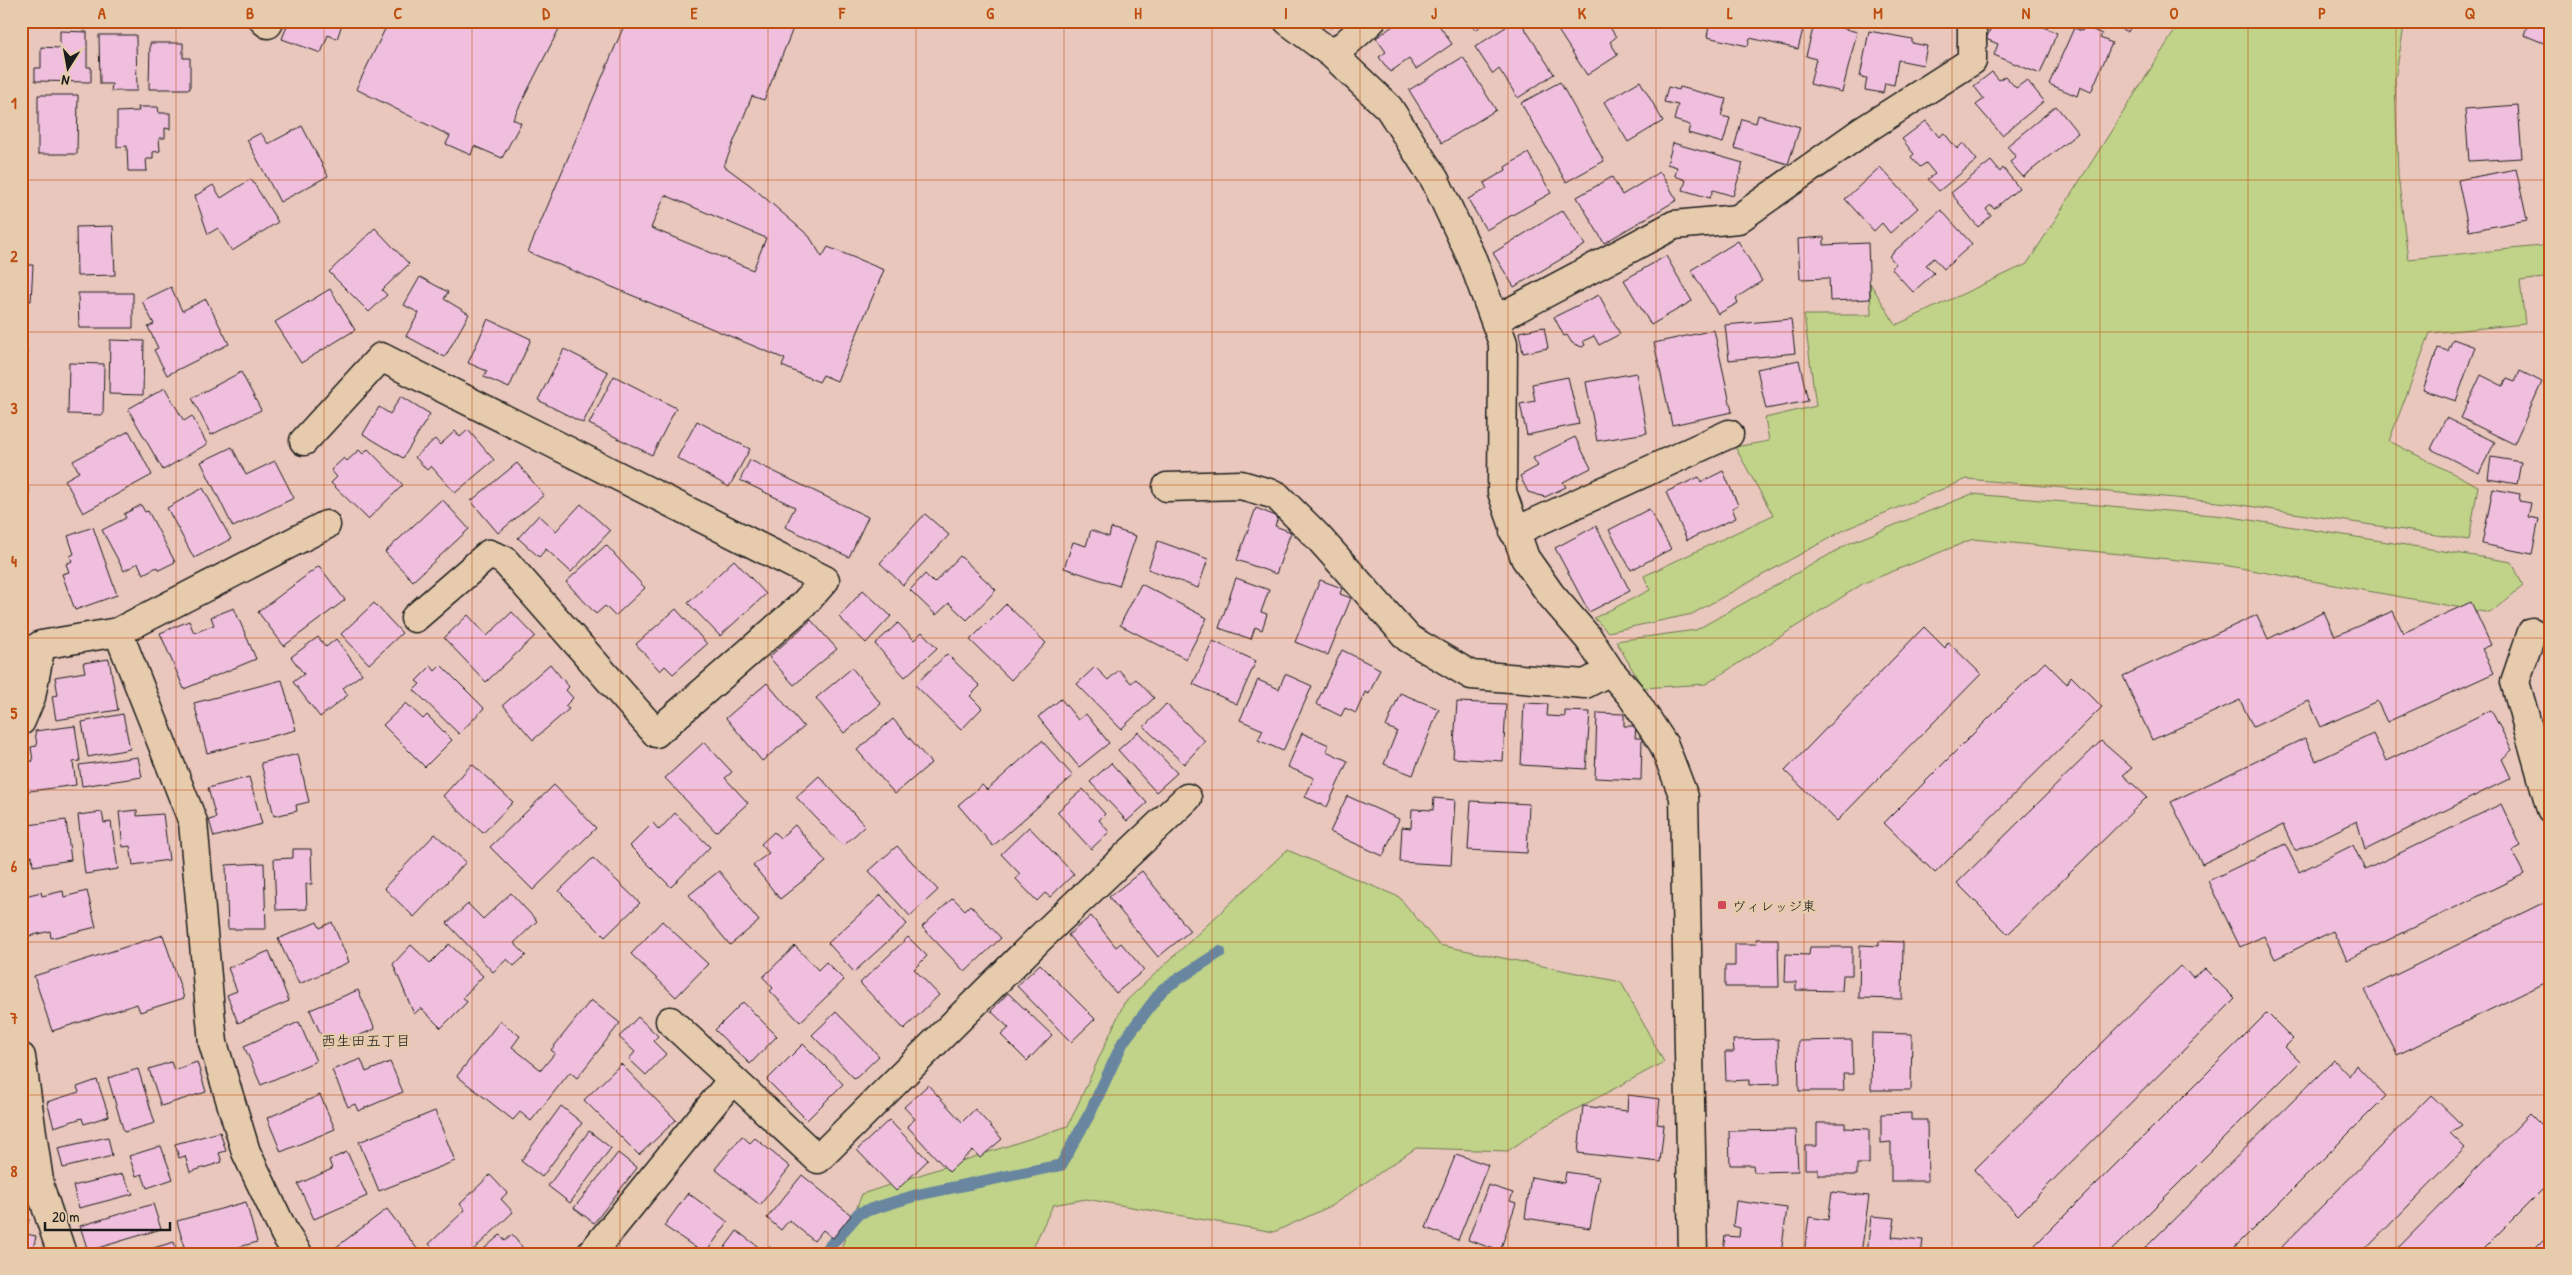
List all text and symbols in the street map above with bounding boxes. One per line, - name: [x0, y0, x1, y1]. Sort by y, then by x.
- text: A: [98, 2, 106, 24]
- text: B: [246, 2, 254, 24]
- text: C: [394, 2, 403, 24]
- text: D: [542, 2, 550, 24]
- text: E: [690, 2, 698, 24]
- text: F: [838, 2, 846, 24]
- text: G: [986, 2, 994, 24]
- text: H: [1134, 2, 1142, 24]
- text: I: [1284, 2, 1288, 24]
- text: J: [1431, 2, 1437, 24]
- text: K: [1578, 2, 1587, 24]
- text: L: [1727, 2, 1733, 24]
- text: M: [1873, 2, 1883, 24]
- text: N: [2022, 2, 2031, 24]
- text: O: [2170, 2, 2179, 24]
- text: P: [2318, 2, 2326, 24]
- text: Q: [2465, 2, 2475, 24]
- north arrow: [42, 42, 92, 92]
- text: N: [59, 71, 71, 91]
- text: 1: [11, 92, 17, 114]
- text: 2: [10, 245, 18, 267]
- text: 3: [10, 397, 18, 419]
- text: 4: [11, 550, 17, 572]
- text: 5: [11, 702, 18, 724]
- text: 6: [11, 855, 18, 877]
- place label: ヴィレッジ東: [1732, 896, 1816, 915]
- marker: ヴィレッジ東: [1716, 899, 1728, 911]
- text: 7: [9, 1007, 18, 1029]
- district label: 西生田五丁目: [321, 1030, 411, 1051]
- text: 8: [11, 1160, 18, 1182]
- scale bar: [45, 1200, 170, 1232]
- text: 20 m: [52, 1206, 79, 1227]

